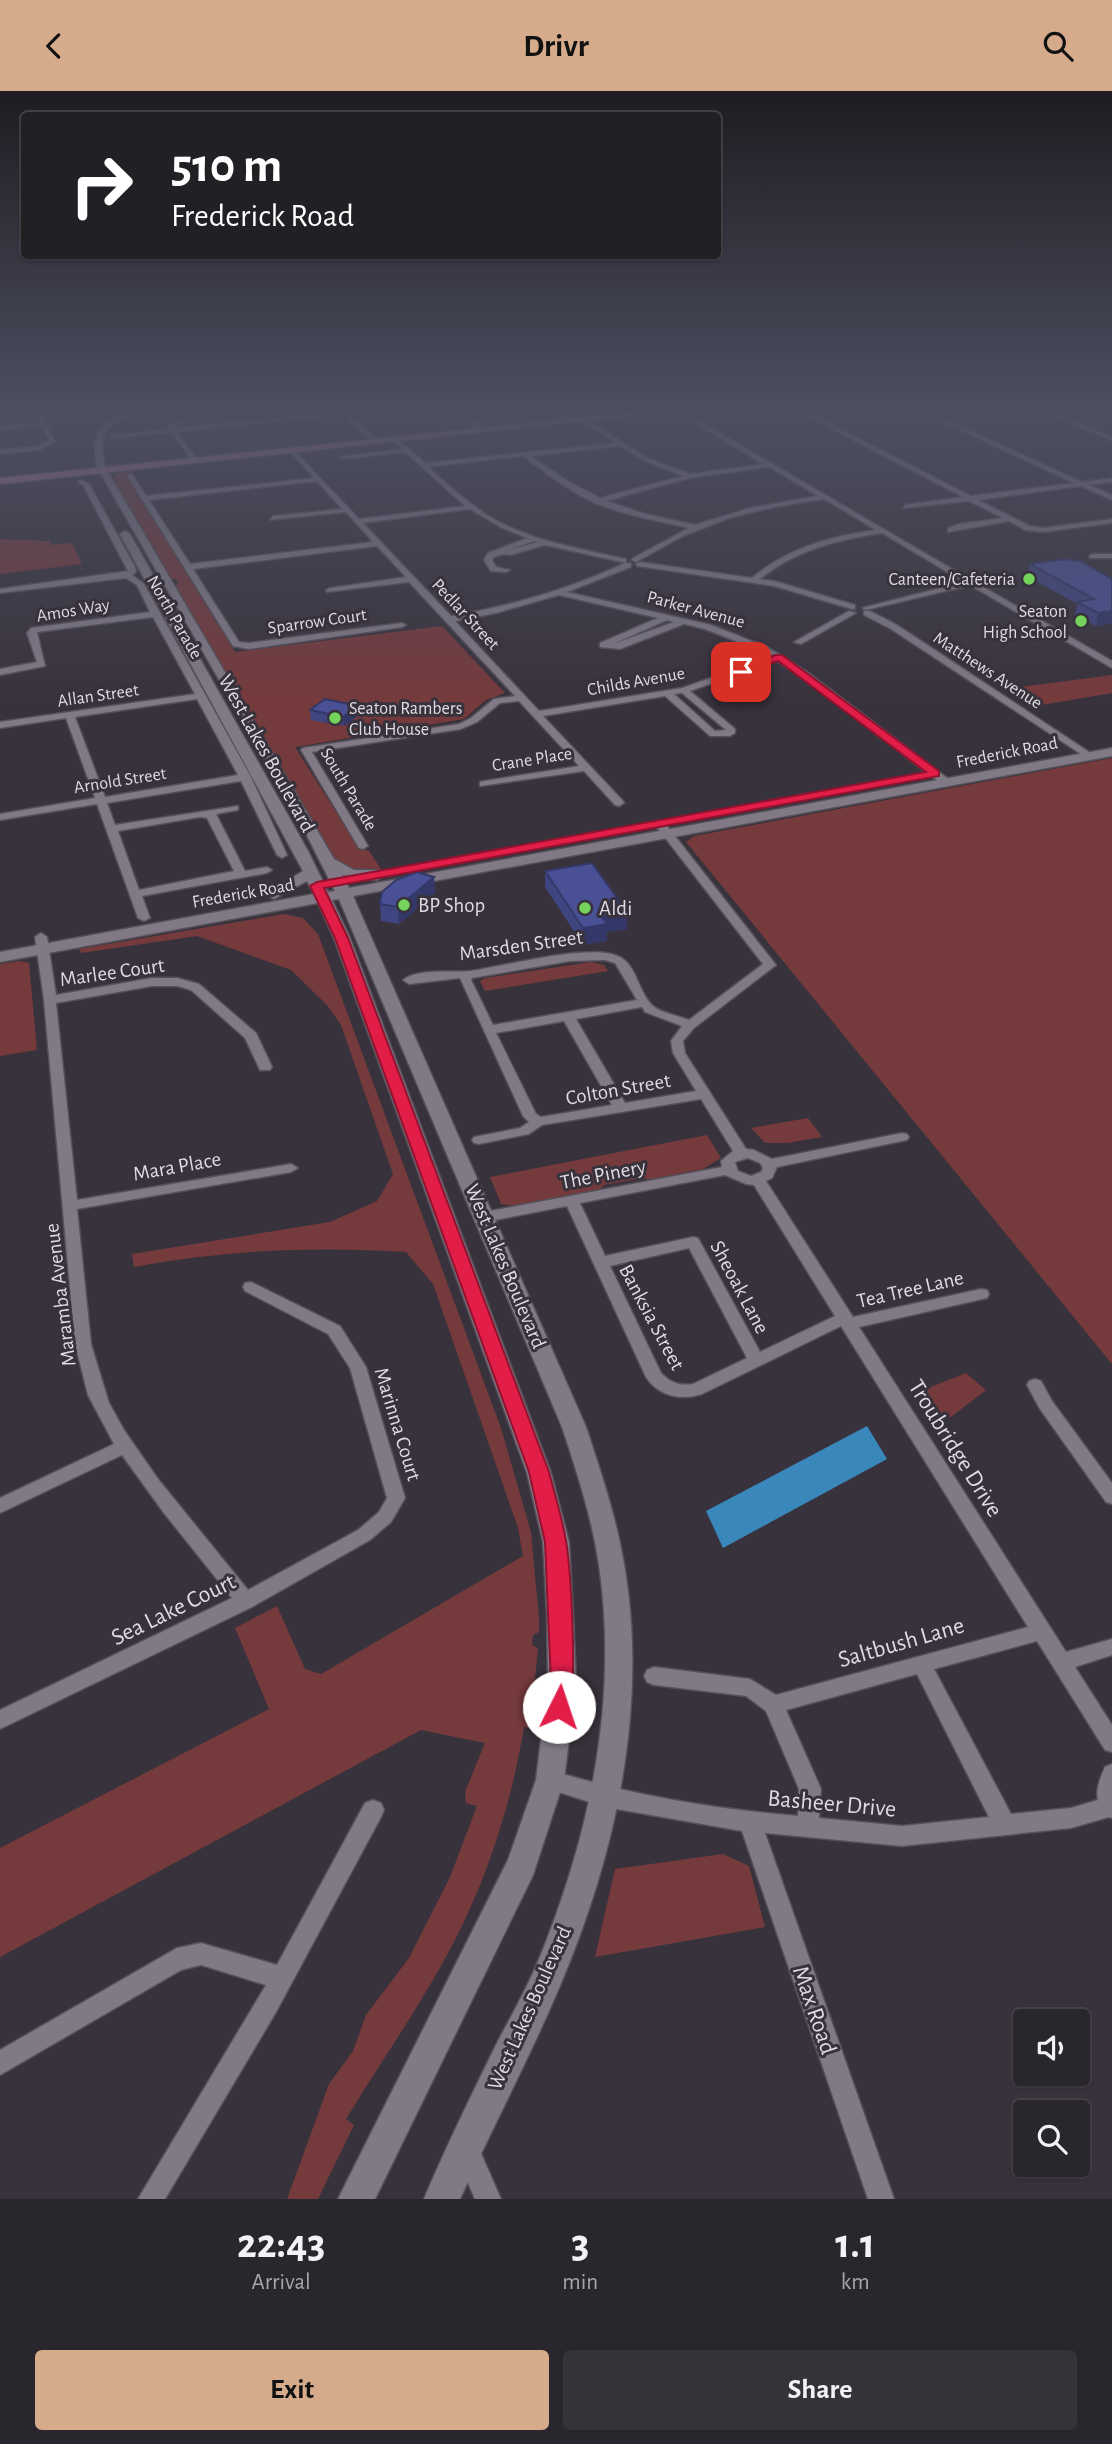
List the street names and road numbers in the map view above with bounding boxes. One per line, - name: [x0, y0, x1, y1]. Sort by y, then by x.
- street label: North Parade: [143, 573, 205, 662]
- street label: Pedlar Street: [428, 576, 503, 654]
- street label: Parker Avenue: [645, 588, 747, 632]
- street label: Amos Way: [35, 596, 111, 626]
- street label: Sparrow Court: [267, 606, 368, 638]
- street label: Matthews Avenue: [930, 629, 1045, 713]
- street label: Childs Avenue: [586, 665, 686, 699]
- street label: West Lakes Boulevard: [215, 671, 319, 836]
- street label: Allan Street: [56, 681, 140, 711]
- street label: Frederick Road: [955, 734, 1059, 772]
- street label: South Parade: [317, 745, 380, 834]
- street label: Crane Place: [491, 745, 573, 775]
- street label: Arnold Street: [73, 765, 168, 797]
- street label: Frederick Road: [191, 876, 295, 912]
- street label: Marsden Street: [458, 926, 585, 965]
- street label: Marlee Court: [58, 955, 166, 990]
- street label: Colton Street: [564, 1070, 673, 1109]
- street label: Mara Place: [131, 1148, 223, 1185]
- street label: The Pinery: [559, 1156, 648, 1193]
- street label: West Lakes Boulevard: [461, 1181, 550, 1352]
- street label: Maramba Avenue: [41, 1222, 80, 1368]
- street label: Sheoak Lane: [706, 1237, 773, 1337]
- street label: Banksia Street: [615, 1261, 688, 1374]
- street label: Tea Tree Lane: [855, 1267, 966, 1312]
- street label: Marinna Court: [370, 1365, 425, 1484]
- street label: Troubridge Drive: [903, 1376, 1007, 1521]
- street label: Sea Lake Court: [108, 1569, 240, 1650]
- street label: Saltbush Lane: [836, 1614, 967, 1672]
- street label: Basheer Drive: [767, 1786, 897, 1822]
- street label: West Lakes Boulevard: [484, 1923, 575, 2093]
- street label: Max Road: [788, 1963, 840, 2058]

